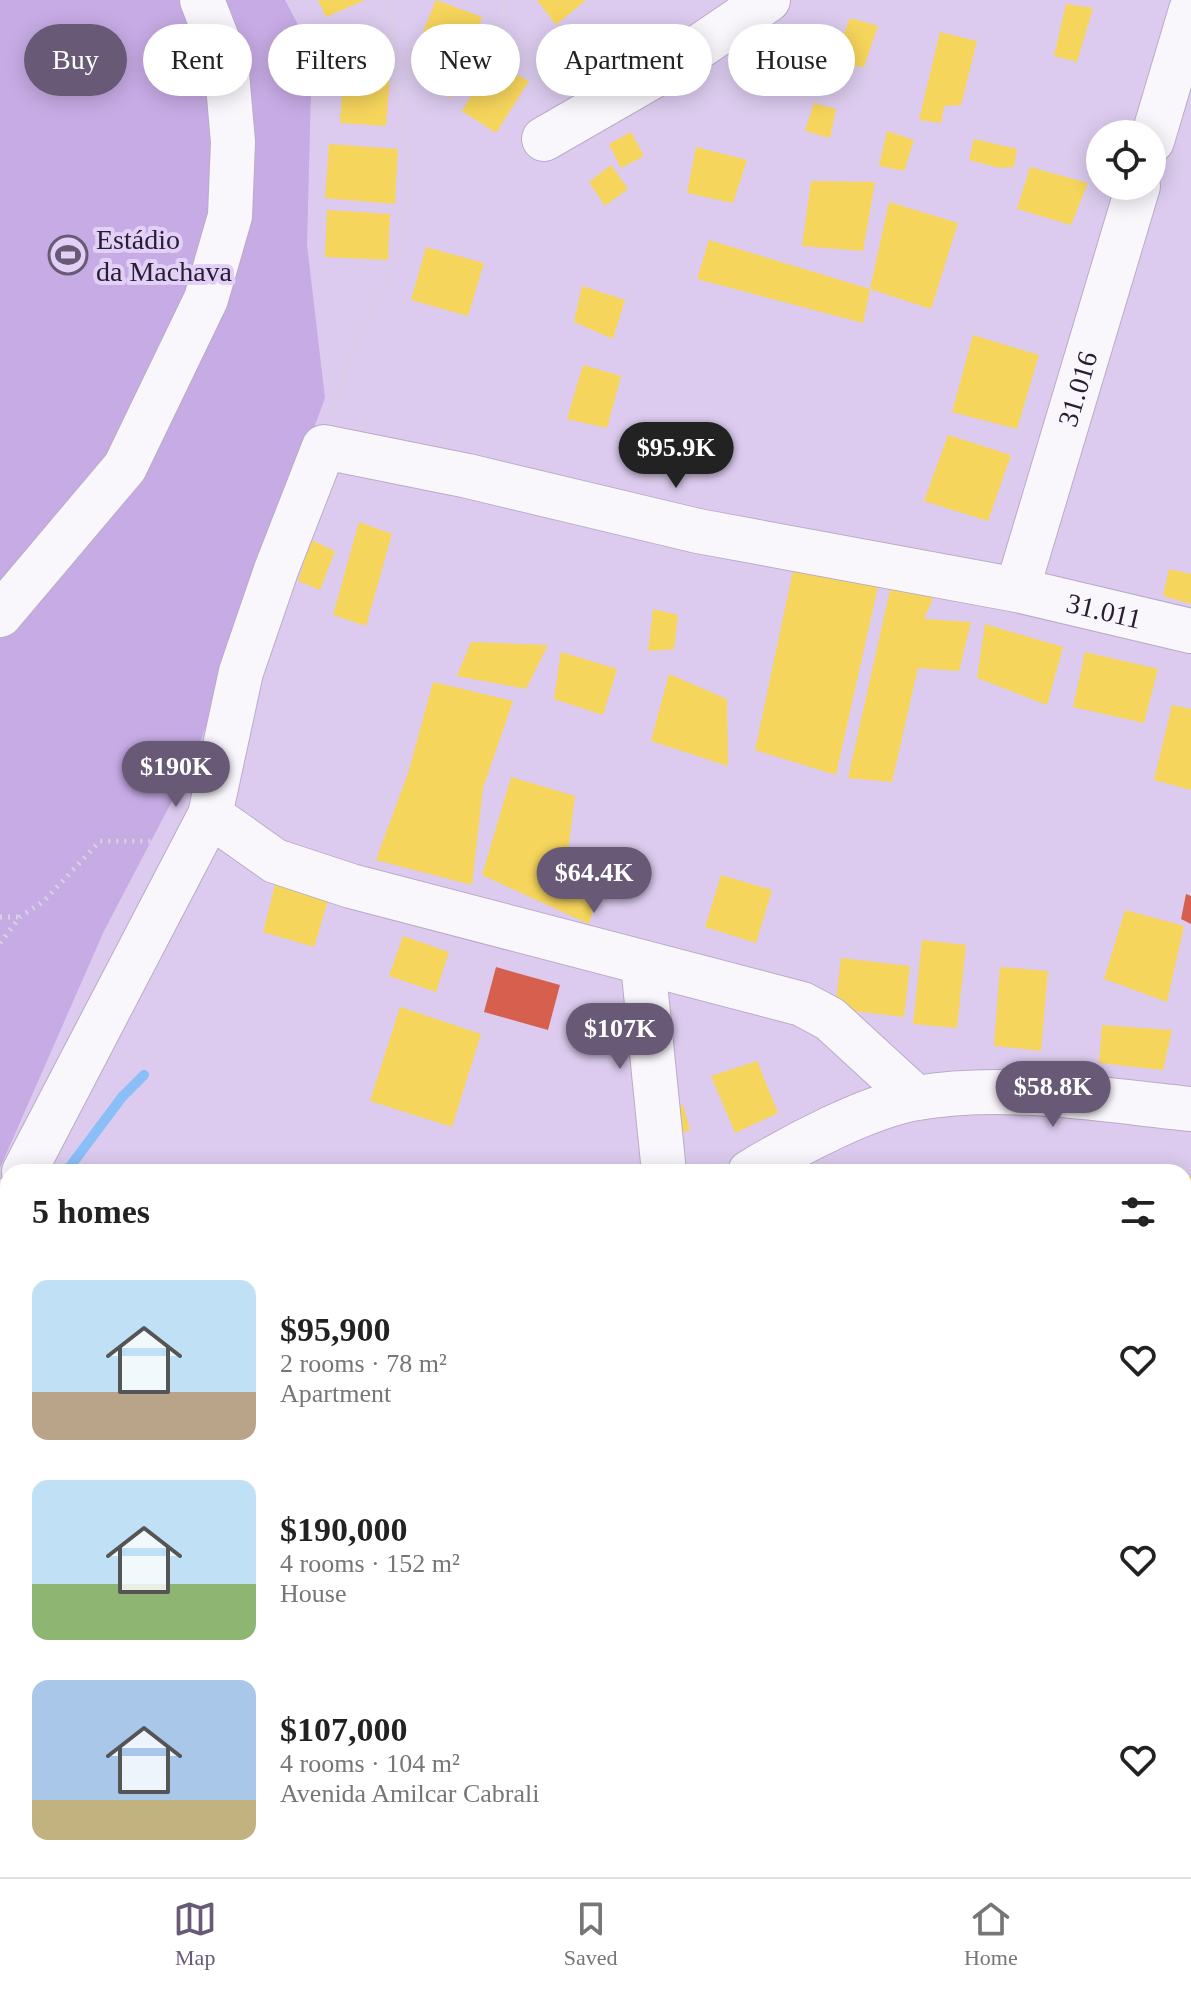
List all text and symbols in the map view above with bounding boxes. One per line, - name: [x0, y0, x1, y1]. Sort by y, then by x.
- chip: Buy: [24, 24, 127, 96]
- chip: Rent: [143, 24, 252, 96]
- chip: Filters: [268, 24, 395, 96]
- chip: New: [411, 24, 520, 96]
- chip: Apartment: [536, 24, 712, 96]
- chip: House: [728, 24, 855, 96]
- map controls: [1086, 120, 1166, 200]
- button: locate: [1086, 120, 1166, 200]
- place label: Estádio da Machava: [96, 224, 233, 287]
- sports icon: Estádio da Machava: [47, 234, 89, 276]
- street label: 31.016: [1051, 348, 1103, 430]
- pin: $95.9K: [611, 422, 741, 490]
- text: $95.9K: [637, 433, 715, 462]
- street label: 31.011: [1064, 587, 1145, 634]
- pin: $190K: [120, 741, 232, 809]
- text: $190K: [140, 752, 212, 781]
- pin: $64.4K: [529, 847, 659, 915]
- text: $64.4K: [555, 858, 633, 887]
- pin: $107K: [564, 1003, 676, 1071]
- text: $107K: [584, 1014, 656, 1043]
- pin: $58.8K: [988, 1061, 1118, 1129]
- text: $58.8K: [1014, 1072, 1092, 1101]
- icon: filters: [1116, 1190, 1160, 1234]
- text: 5 homes: [32, 1193, 150, 1230]
- text: $95,900: [280, 1311, 391, 1348]
- icon: home: [96, 1312, 192, 1408]
- icon: heart: [1116, 1338, 1160, 1382]
- text: 2 rooms · 78 m²: [280, 1349, 447, 1378]
- text: Apartment: [280, 1379, 391, 1408]
- text: $190,000: [280, 1511, 408, 1548]
- icon: home: [96, 1512, 192, 1608]
- icon: heart: [1116, 1538, 1160, 1582]
- text: 4 rooms · 152 m²: [280, 1549, 460, 1578]
- text: House: [280, 1579, 346, 1608]
- text: $107,000: [280, 1711, 408, 1748]
- icon: home: [96, 1712, 192, 1808]
- icon: heart: [1116, 1738, 1160, 1782]
- text: 4 rooms · 104 m²: [280, 1749, 460, 1778]
- text: Avenida Amilcar Cabrali: [280, 1779, 539, 1808]
- tab: Map: [173, 1897, 217, 1971]
- tab: Saved: [564, 1897, 617, 1971]
- tab: Home: [964, 1897, 1018, 1971]

